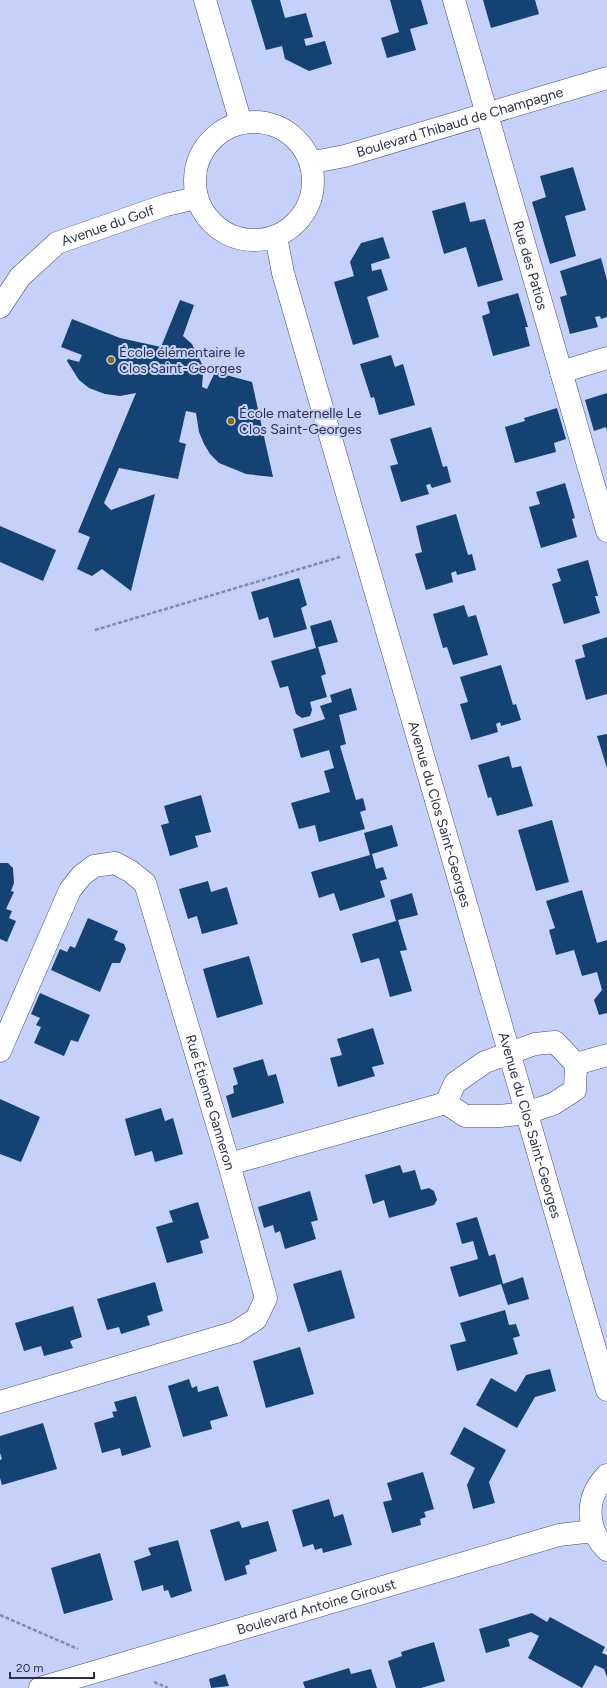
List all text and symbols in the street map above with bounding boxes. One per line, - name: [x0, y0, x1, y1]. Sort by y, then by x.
- street label: Boulevard Thibaud de Champagne: [354, 83, 565, 161]
- street label: Avenue du Golf: [59, 201, 157, 250]
- street label: Rue des Patios: [509, 219, 551, 312]
- place label: École élémentaire le Clos Saint-Georges: [119, 344, 245, 377]
- marker: École élémentaire le Clos Saint-Georges: [106, 355, 116, 365]
- place label: École maternelle Le Clos Saint-Georges: [239, 405, 362, 438]
- marker: École maternelle Le Clos Saint-Georges: [226, 416, 236, 426]
- street label: Avenue du Clos Saint-Georges: [404, 719, 475, 909]
- street label: Avenue du Clos Saint-Georges: [495, 1030, 565, 1220]
- street label: Rue Étienne Ganneron: [182, 1033, 238, 1172]
- street label: Boulevard Antoine Giroust: [235, 1576, 398, 1639]
- scale bar: [10, 1654, 94, 1680]
- text: 20 m: [16, 1661, 44, 1675]

